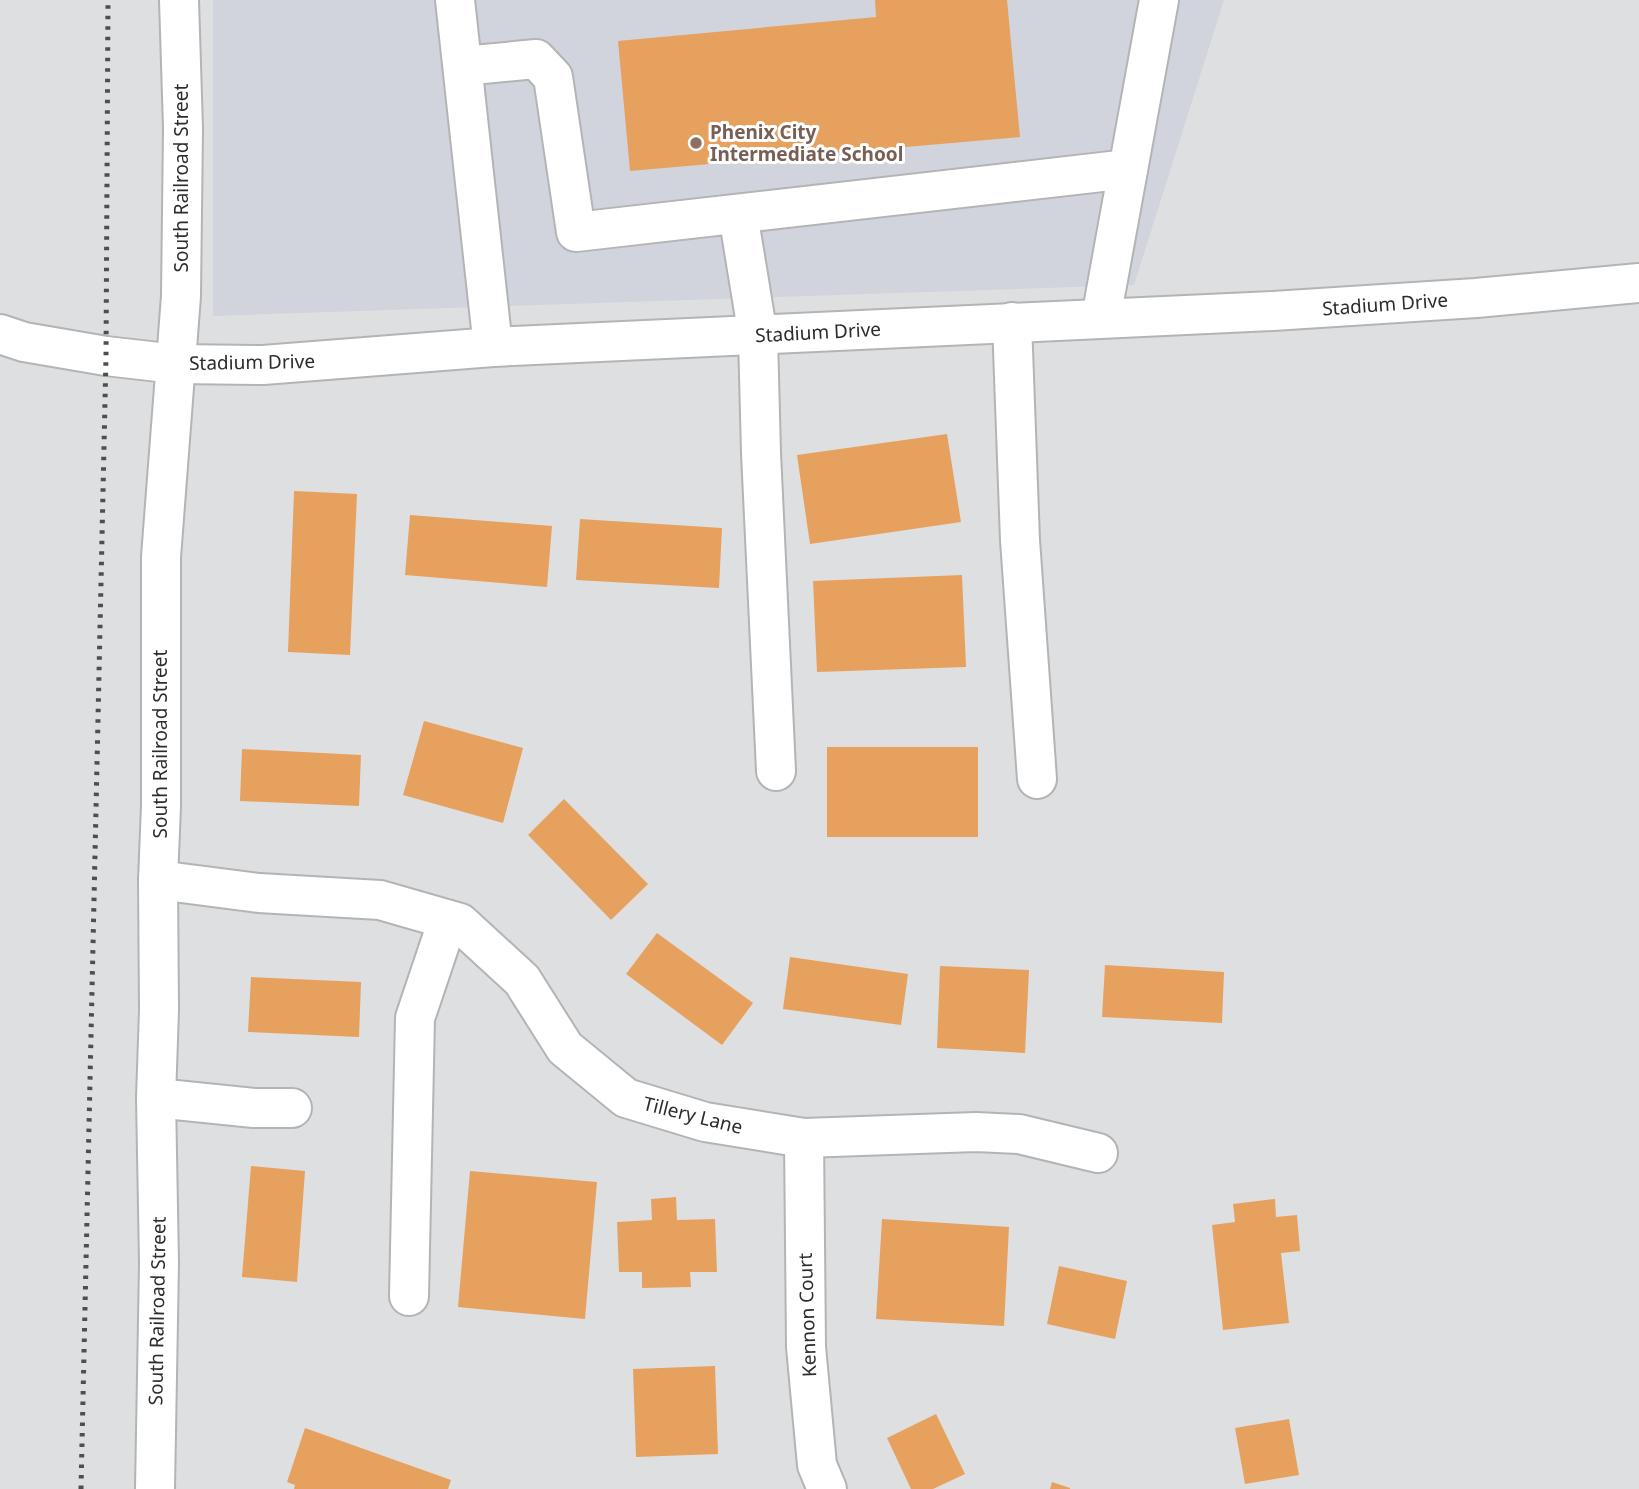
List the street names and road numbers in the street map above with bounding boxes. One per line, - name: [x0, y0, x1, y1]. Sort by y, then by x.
- street label: South Railroad Street: [168, 83, 194, 272]
- street label: Stadium Drive: [1321, 287, 1449, 321]
- street label: Stadium Drive: [754, 316, 882, 348]
- street label: Stadium Drive: [189, 348, 315, 376]
- street label: South Railroad Street: [147, 649, 173, 838]
- street label: Tillery Lane: [641, 1090, 745, 1140]
- street label: South Railroad Street: [142, 1216, 172, 1406]
- street label: Kennon Court: [792, 1252, 822, 1377]

